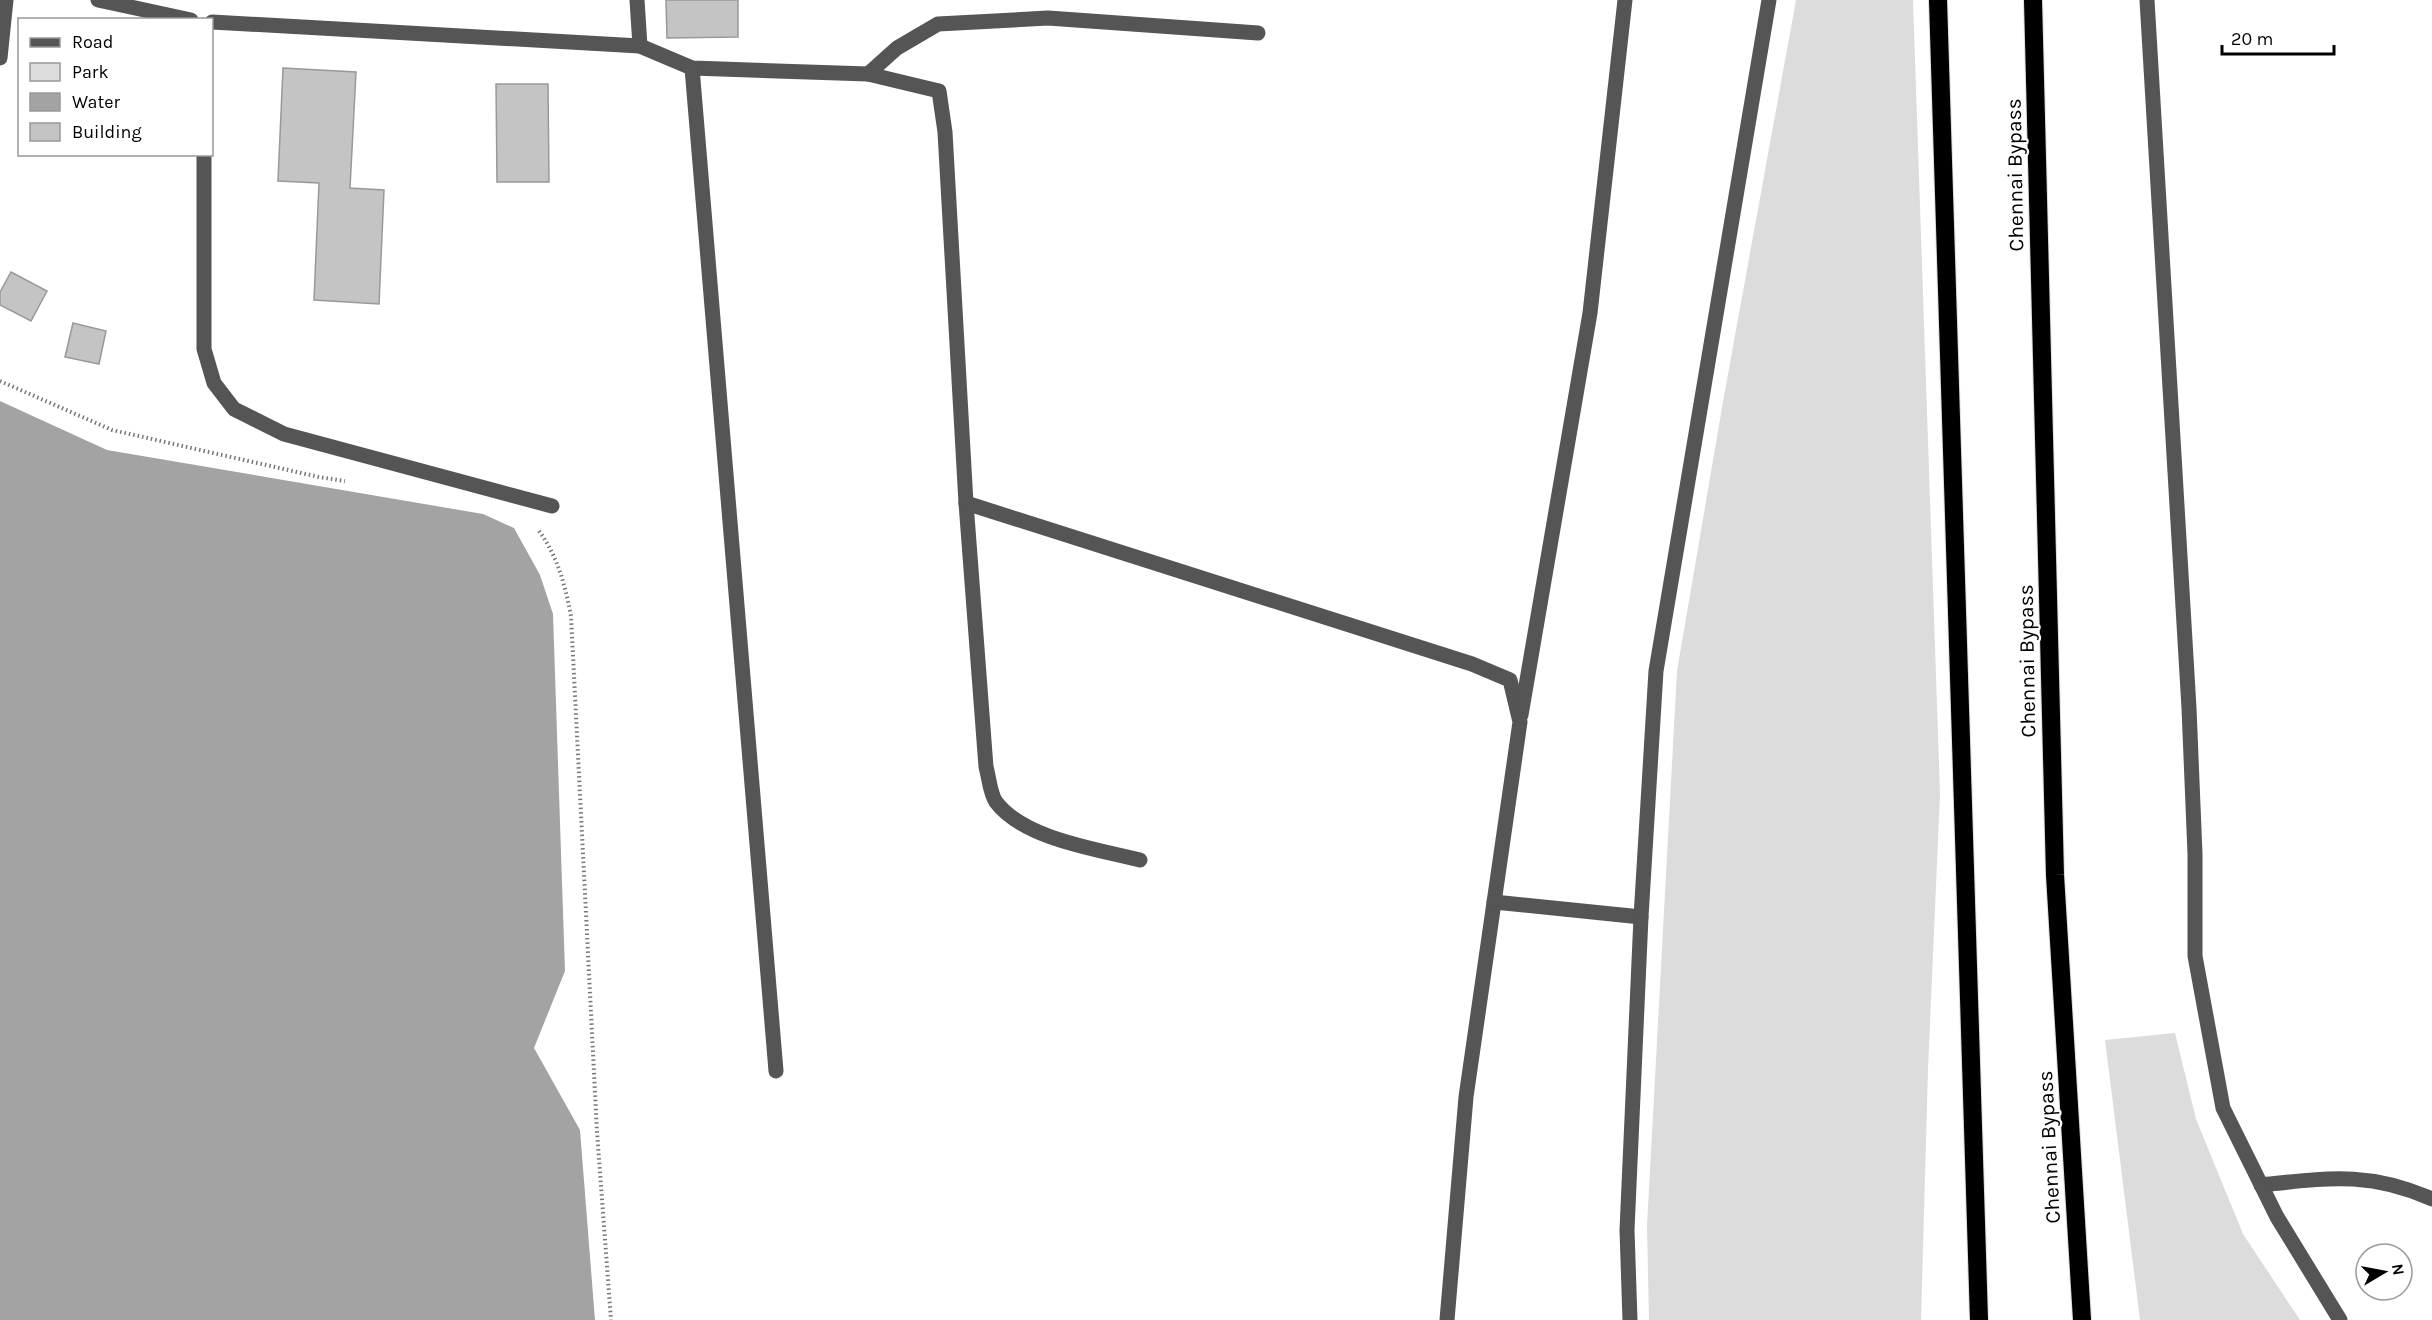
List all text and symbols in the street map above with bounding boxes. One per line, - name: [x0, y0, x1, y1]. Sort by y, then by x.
- legend: [18, 18, 213, 156]
- scale bar: [2222, 18, 2334, 56]
- text: 20 m: [2231, 28, 2273, 50]
- text: Road: [72, 31, 113, 53]
- text: Park: [72, 61, 109, 83]
- text: Water: [72, 91, 120, 113]
- street label: Chennai Bypass: [2002, 98, 2028, 252]
- text: Building: [72, 121, 142, 143]
- street label: Chennai Bypass: [2014, 584, 2040, 738]
- street label: Chennai Bypass: [2033, 1070, 2065, 1224]
- north arrow: [2354, 1242, 2414, 1302]
- text: N: [2388, 1262, 2409, 1277]

